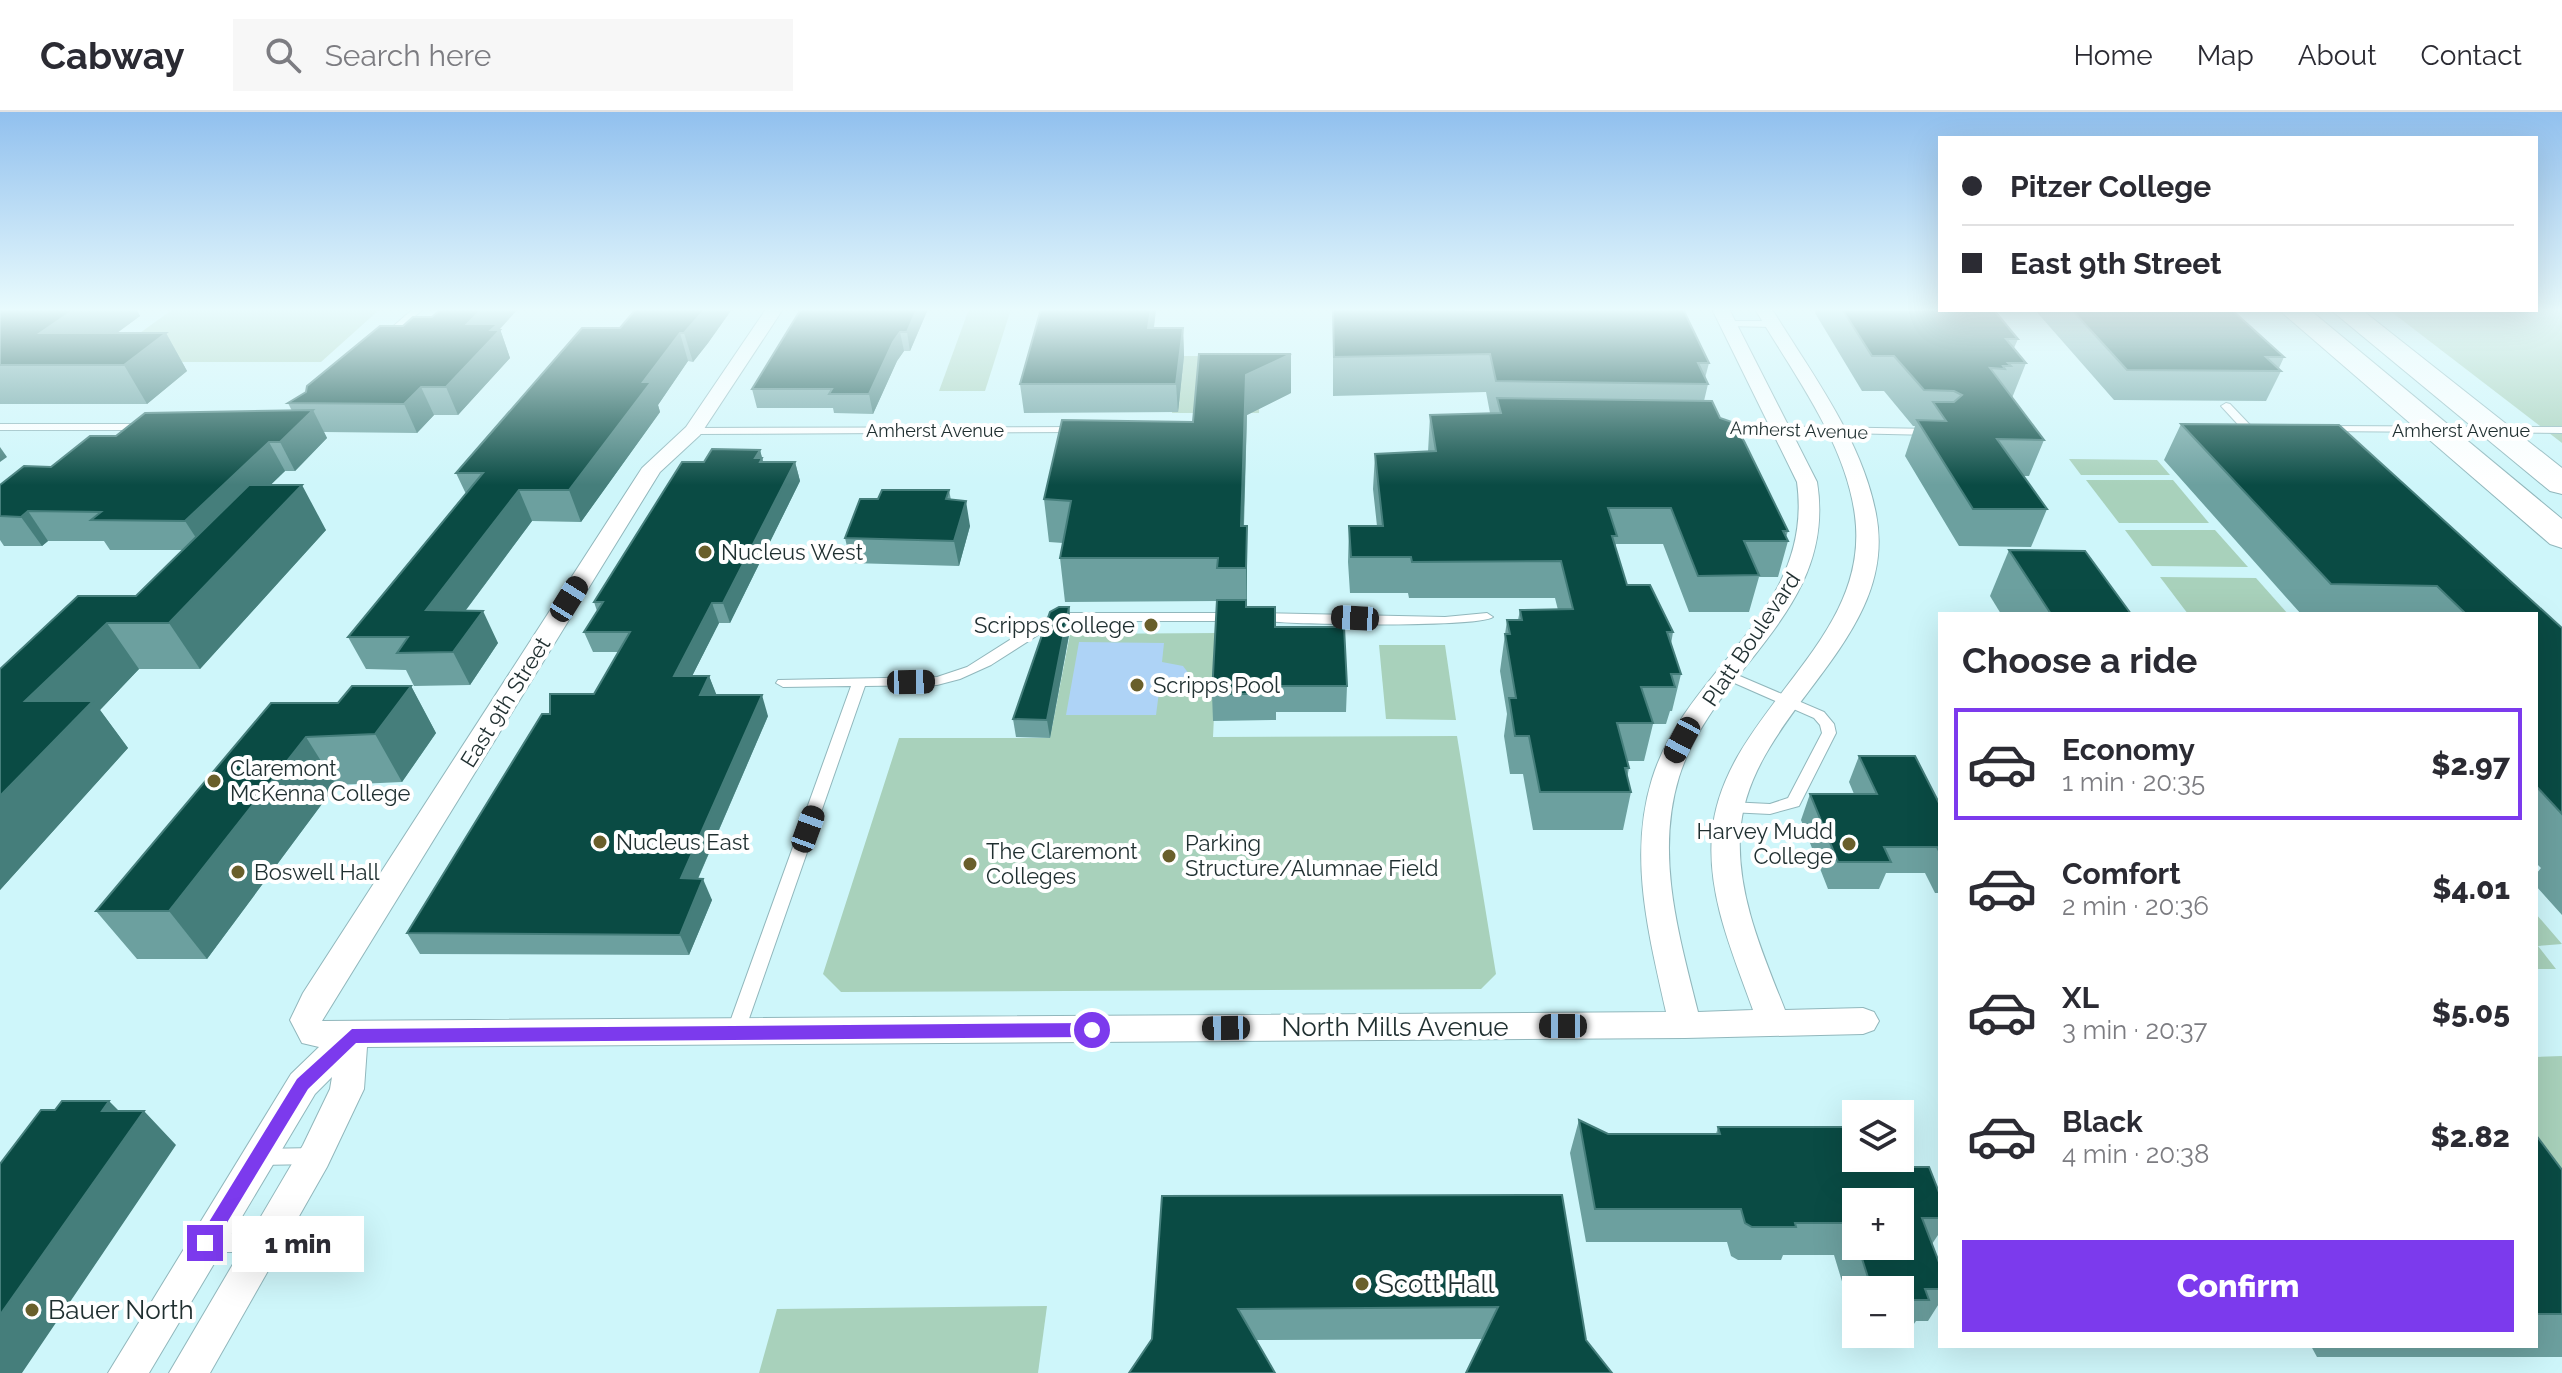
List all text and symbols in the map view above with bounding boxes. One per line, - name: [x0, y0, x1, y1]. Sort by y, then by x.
- search box: [233, 19, 793, 91]
- text: Cabway: [40, 33, 185, 78]
- icon: search: [261, 33, 305, 77]
- text: Search here: [325, 38, 491, 73]
- text: Home: [2073, 39, 2153, 72]
- text: Map: [2197, 39, 2254, 72]
- text: About: [2298, 39, 2377, 72]
- text: Contact: [2421, 39, 2522, 72]
- text: Pitzer College: [2010, 169, 2211, 204]
- text: East 9th Street: [2010, 246, 2221, 281]
- street label: Amherst Avenue: [1730, 417, 1869, 443]
- street label: Amherst Avenue: [866, 420, 1004, 441]
- street label: Amherst Avenue: [2392, 420, 2530, 441]
- place label: Nucleus West: [721, 539, 864, 565]
- marker: Nucleus West: [696, 543, 714, 561]
- street label: Platt Boulevard: [1697, 567, 1805, 711]
- car: [546, 572, 592, 626]
- car: [1330, 605, 1380, 631]
- place label: Scripps College: [974, 612, 1135, 638]
- marker: Scripps College: [1142, 616, 1160, 634]
- street label: East 9th Street: [455, 632, 556, 772]
- text: Choose a ride: [1962, 639, 2197, 681]
- car: [887, 670, 935, 694]
- place label: Scripps Pool: [1153, 672, 1280, 698]
- marker: Scripps Pool: [1128, 676, 1146, 694]
- car: [1660, 713, 1704, 767]
- icon: car: [1966, 728, 2038, 800]
- text: Economy: [2062, 732, 2195, 767]
- text: $2.97: [2431, 747, 2510, 782]
- place label: Claremont McKenna College: [230, 755, 410, 806]
- text: 1 min · 20:35: [2062, 767, 2205, 797]
- marker: Claremont McKenna College: [205, 772, 223, 790]
- car: [789, 802, 827, 856]
- place label: Harvey Mudd College: [1697, 818, 1833, 869]
- place label: Nucleus East: [616, 829, 750, 855]
- place label: Parking Structure/Alumnae Field: [1185, 830, 1439, 881]
- marker: Nucleus East: [591, 833, 609, 851]
- marker: Harvey Mudd College: [1840, 835, 1858, 853]
- place label: The Claremont Colleges: [986, 838, 1138, 889]
- marker: Parking Structure/Alumnae Field: [1160, 847, 1178, 865]
- icon: car: [1966, 852, 2038, 924]
- marker: The Claremont Colleges: [961, 855, 979, 873]
- text: Comfort: [2062, 856, 2181, 891]
- place label: Boswell Hall: [254, 859, 380, 885]
- marker: Boswell Hall: [229, 863, 247, 881]
- text: $4.01: [2432, 871, 2510, 906]
- text: 2 min · 20:36: [2062, 891, 2209, 921]
- icon: car: [1966, 976, 2038, 1048]
- text: XL: [2062, 980, 2099, 1015]
- text: $5.05: [2432, 995, 2510, 1030]
- route start: [1074, 1012, 1110, 1048]
- street label: North Mills Avenue: [1281, 1012, 1509, 1042]
- car: [1539, 1014, 1587, 1038]
- text: 3 min · 20:37: [2062, 1015, 2207, 1045]
- car: [1202, 1016, 1250, 1040]
- map controls: [1842, 1100, 1914, 1348]
- button: layers: [1842, 1100, 1914, 1172]
- icon: car: [1966, 1100, 2038, 1172]
- text: Black: [2062, 1104, 2143, 1139]
- text: $2.82: [2431, 1119, 2510, 1154]
- text: 4 min · 20:38: [2062, 1139, 2209, 1169]
- button: +: [1842, 1188, 1914, 1260]
- callout: 1 min: [233, 1215, 365, 1271]
- route end: [187, 1225, 223, 1261]
- text: 1 min: [265, 1229, 331, 1259]
- button: Confirm: [1962, 1240, 2514, 1332]
- place label: Scott Hall: [1378, 1269, 1496, 1299]
- marker: Scott Hall: [1353, 1275, 1371, 1293]
- button: −: [1842, 1276, 1914, 1348]
- place label: Bauer North: [48, 1295, 194, 1325]
- marker: Bauer North: [23, 1301, 41, 1319]

